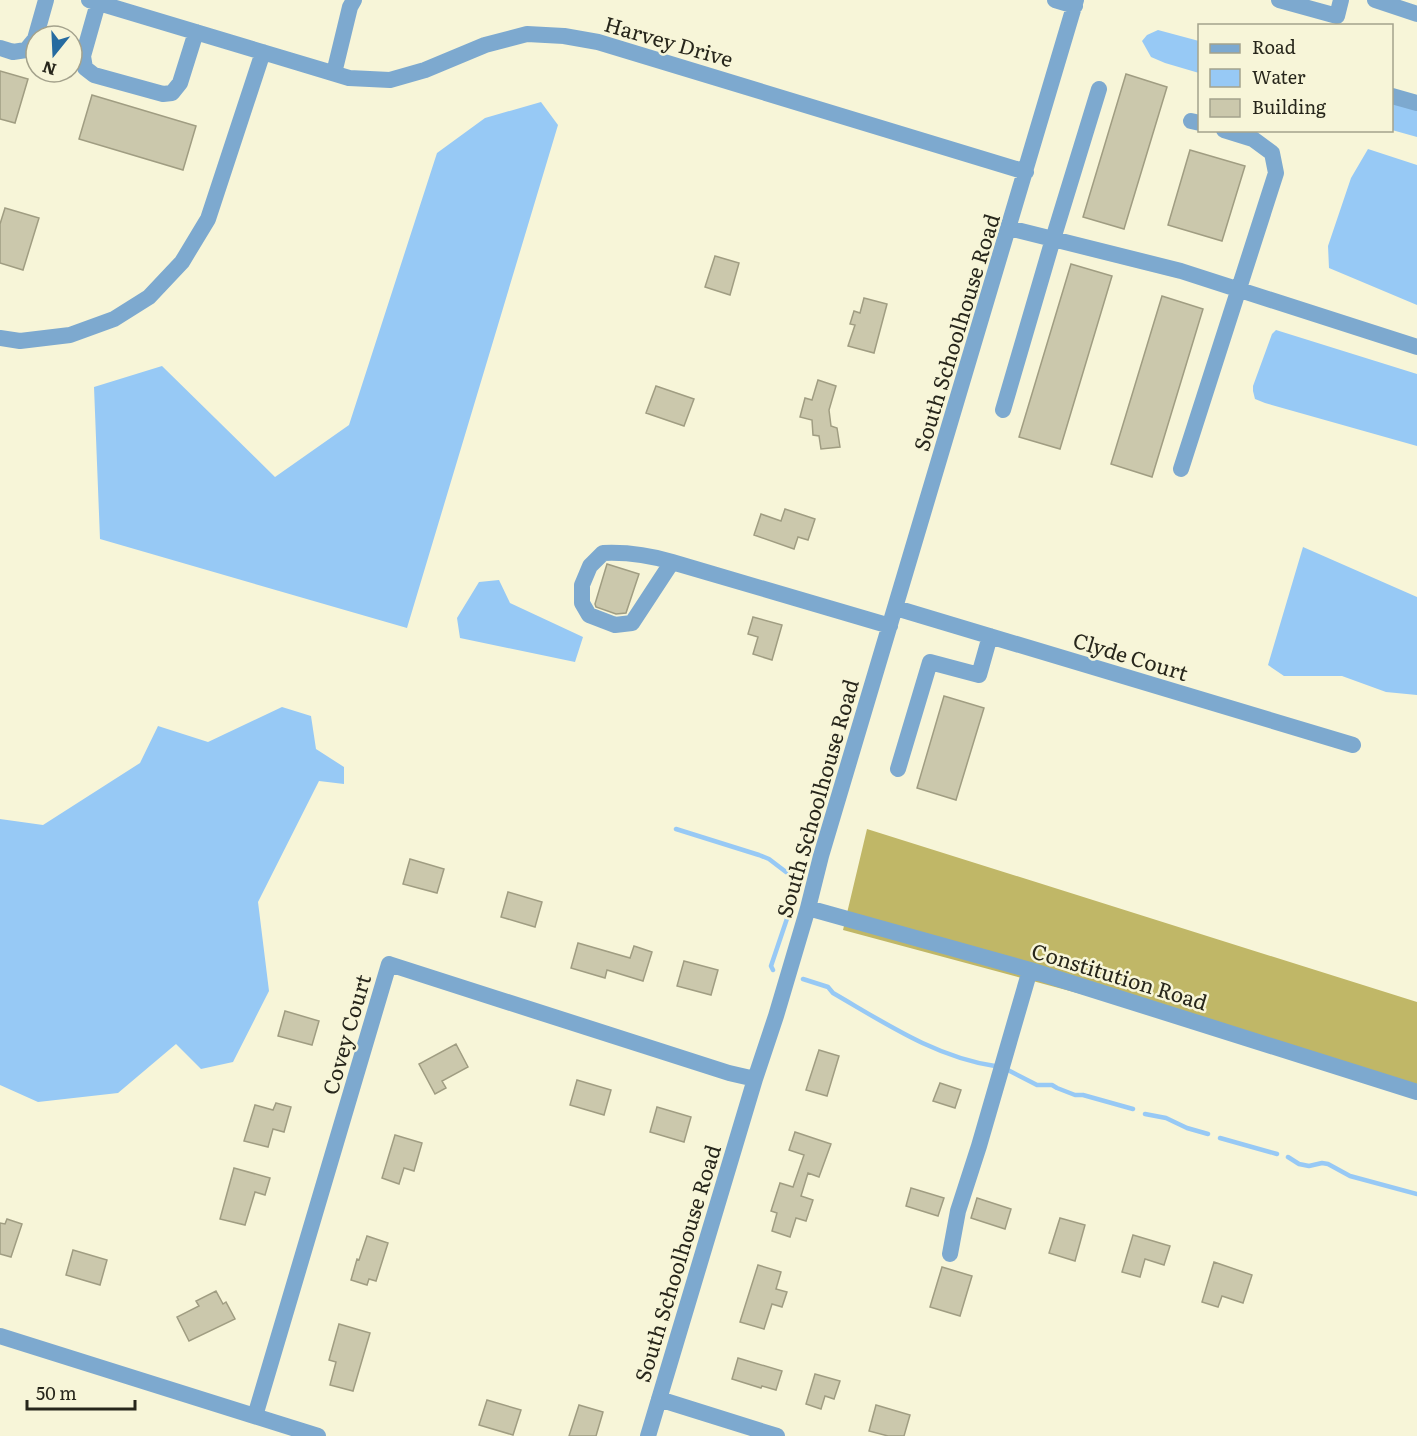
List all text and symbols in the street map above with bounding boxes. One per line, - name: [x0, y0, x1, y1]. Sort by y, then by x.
- street label: Harvey Drive: [601, 7, 737, 73]
- north arrow: [24, 24, 84, 84]
- legend: [1198, 24, 1393, 132]
- text: Road: [1252, 33, 1296, 60]
- text: N: [39, 56, 59, 83]
- text: Water: [1252, 63, 1306, 90]
- text: Building: [1252, 93, 1327, 120]
- street label: South Schoolhouse Road: [904, 209, 1006, 455]
- street label: Clyde Court: [1070, 623, 1193, 687]
- street label: South Schoolhouse Road: [767, 675, 865, 921]
- street label: Constitution Road: [1028, 934, 1212, 1017]
- street label: Covey Court: [313, 970, 377, 1098]
- street label: South Schoolhouse Road: [625, 1140, 727, 1386]
- scale bar: [27, 1373, 135, 1411]
- text: 50 m: [36, 1379, 77, 1406]

